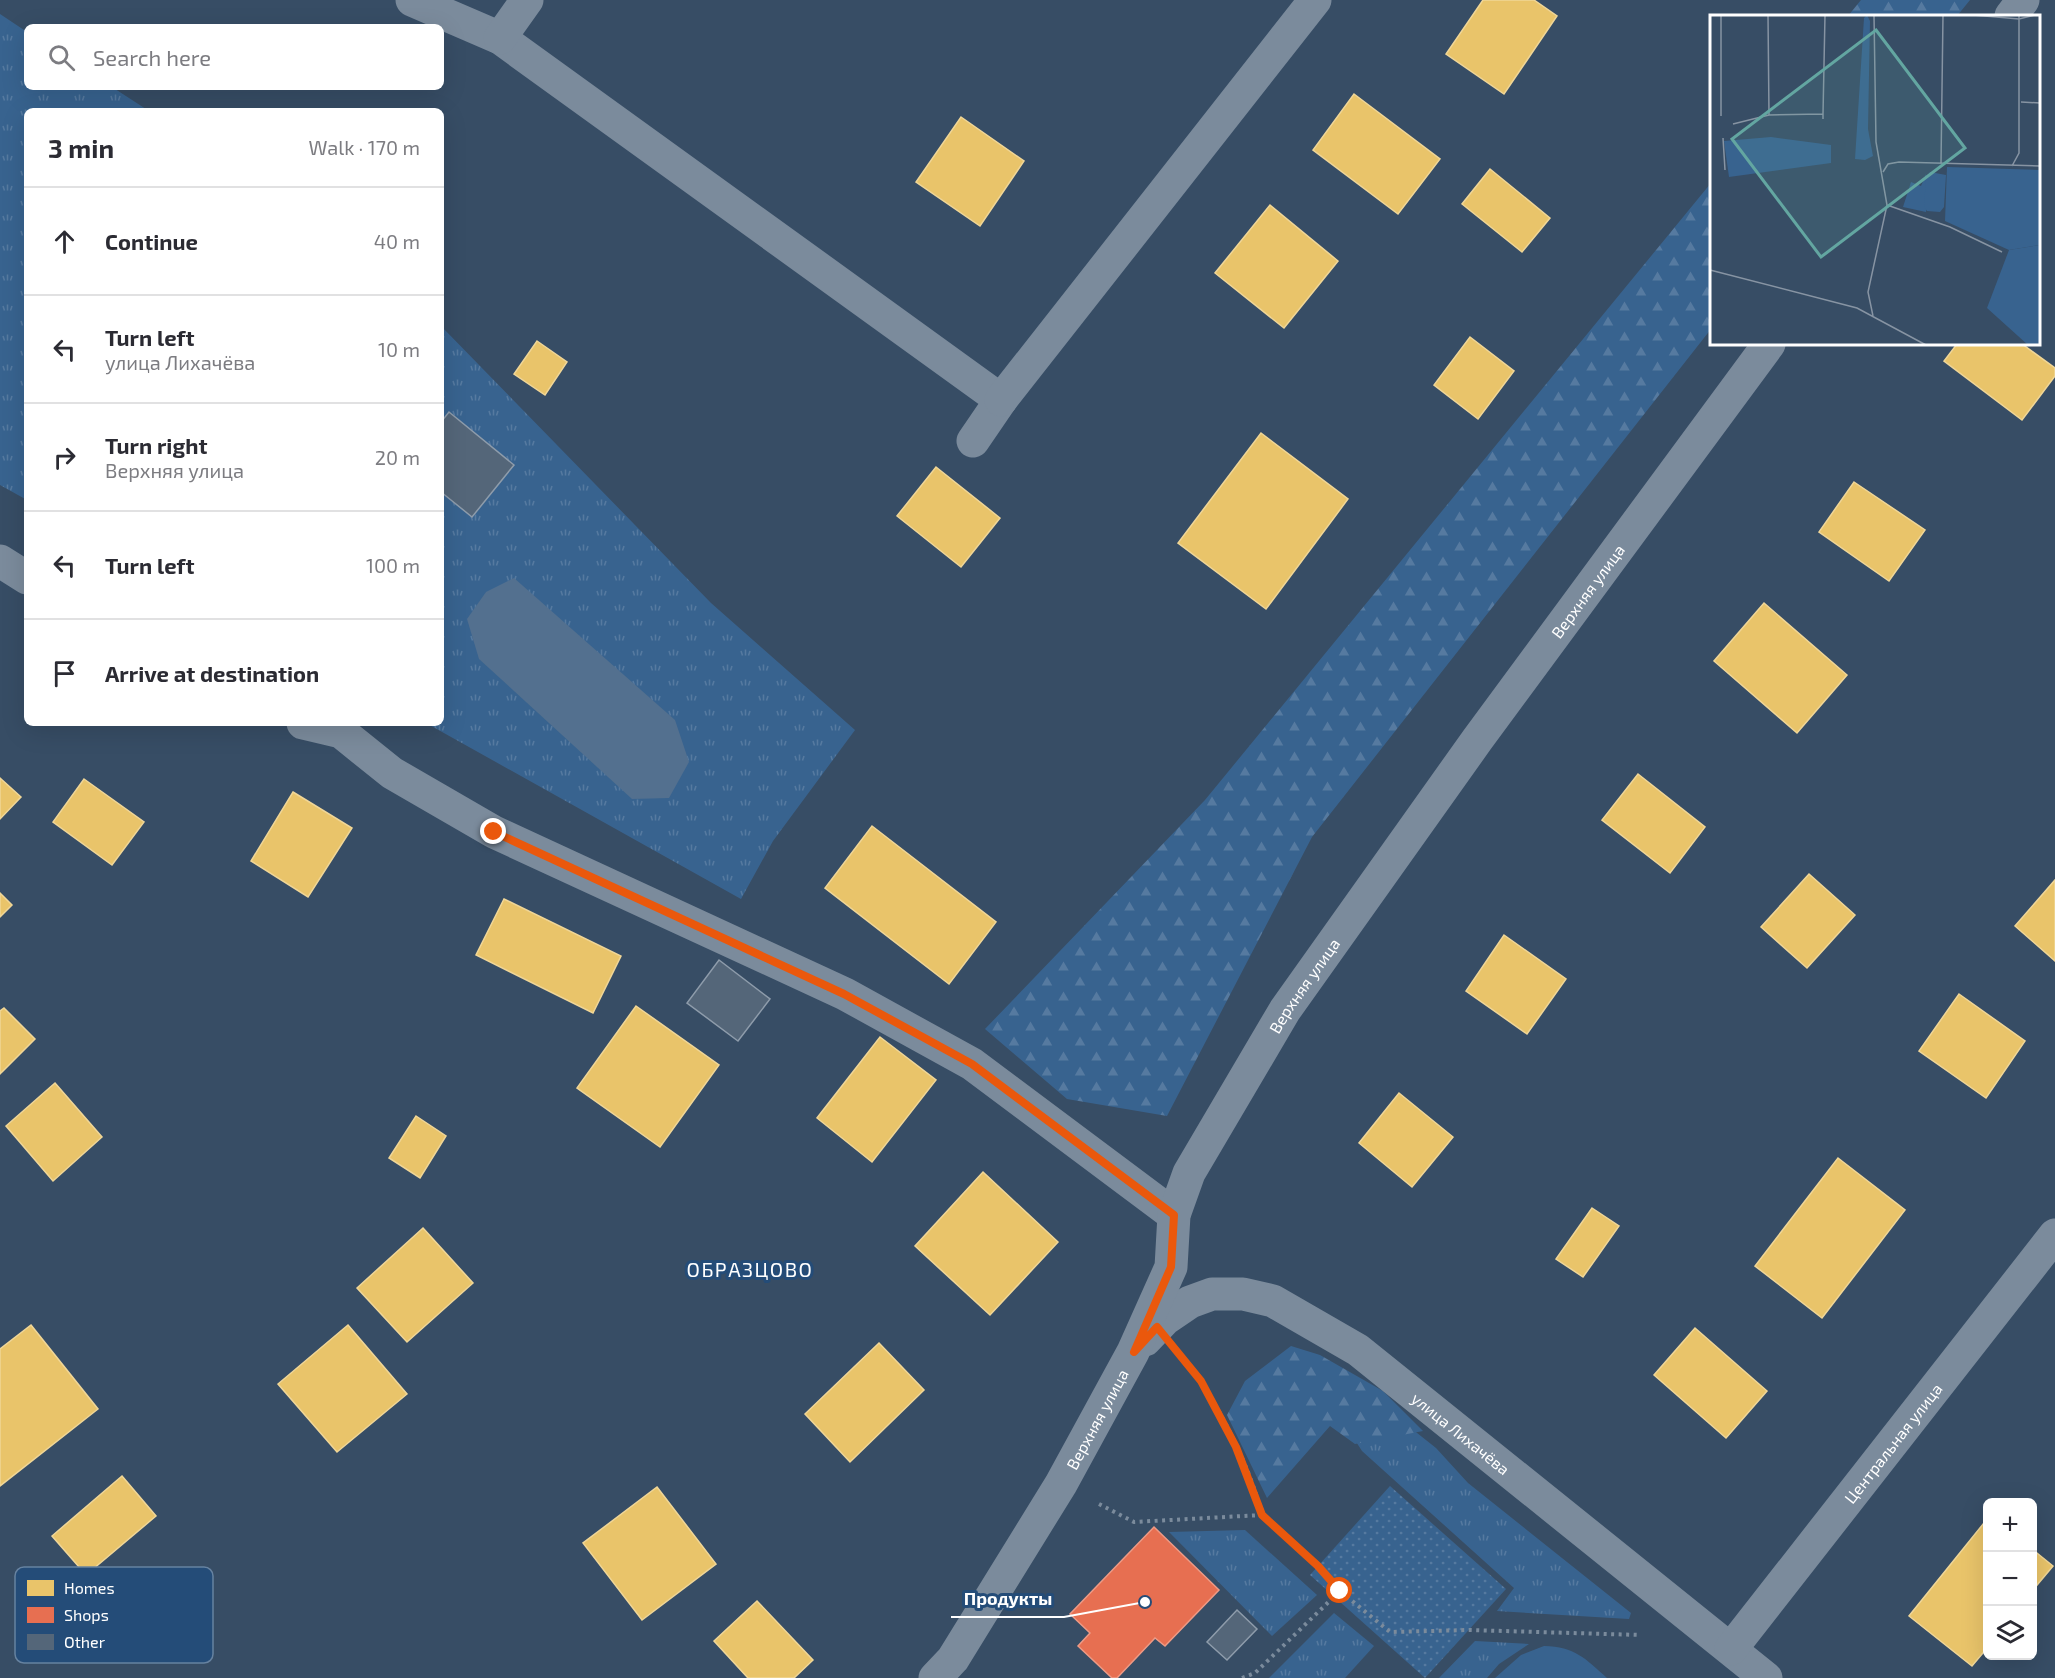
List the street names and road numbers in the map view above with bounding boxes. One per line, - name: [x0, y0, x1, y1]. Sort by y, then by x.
- street label: Верхняя улица: [1546, 540, 1628, 641]
- street label: Верхняя улица: [1264, 934, 1343, 1036]
- street label: Верхняя улица: [1062, 1365, 1132, 1472]
- street label: Центральная улица: [1840, 1379, 1945, 1507]
- street label: улица Лихачёва: [1408, 1388, 1514, 1478]

